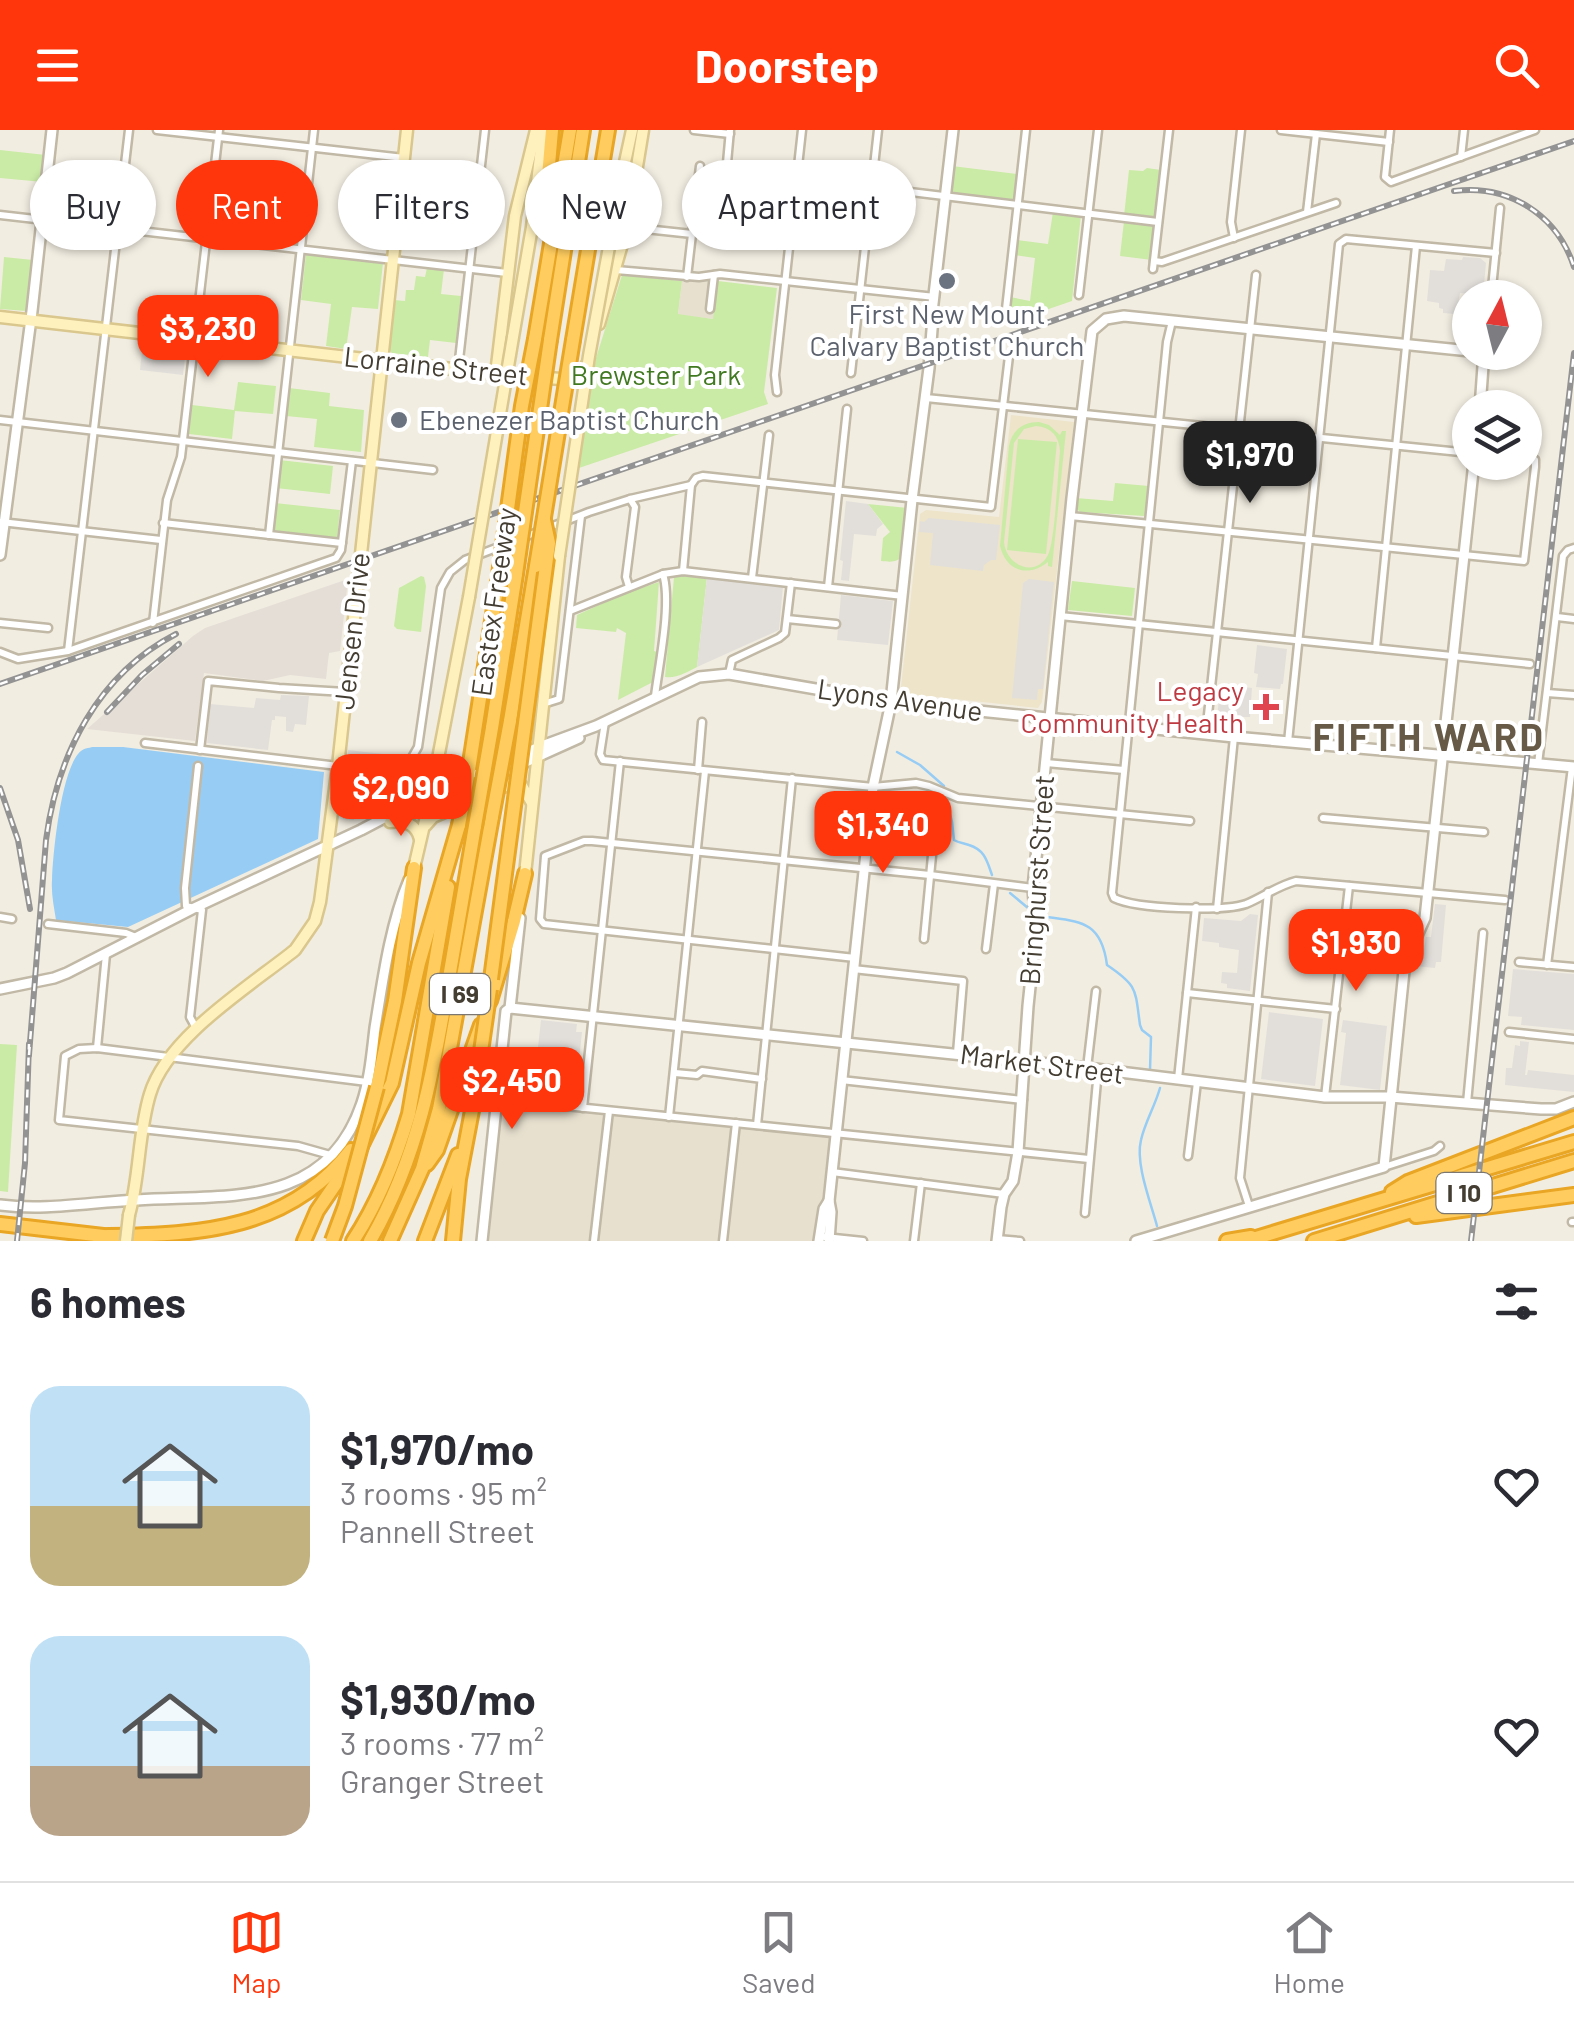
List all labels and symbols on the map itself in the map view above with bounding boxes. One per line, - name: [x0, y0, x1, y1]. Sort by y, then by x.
- marker: First New Mount Calvary Baptist Church: [936, 270, 958, 292]
- north arrow: [1452, 280, 1542, 370]
- pin: $3,230: [127, 295, 289, 380]
- place label: First New Mount Calvary Baptist Church: [810, 296, 1084, 362]
- street label: Lorraine Street: [342, 338, 530, 392]
- park label: Brewster Park: [571, 357, 741, 391]
- place label: Ebenezer Baptist Church: [419, 402, 719, 436]
- marker: Ebenezer Baptist Church: [388, 409, 410, 431]
- pin: $1,970: [1169, 421, 1331, 506]
- street label: Eastex Freeway: [463, 505, 523, 698]
- street label: Jensen Drive: [326, 551, 376, 711]
- street label: Lyons Avenue: [815, 671, 985, 727]
- place label: Legacy Community Health: [1020, 673, 1244, 739]
- marker: Legacy Community Health: [1253, 694, 1279, 720]
- district label: FIFTH WARD: [1312, 713, 1546, 759]
- pin: $2,090: [320, 754, 482, 839]
- street label: Bringhurst Street: [1012, 774, 1060, 986]
- pin: $1,340: [802, 791, 964, 876]
- pin: $1,930: [1275, 909, 1437, 994]
- road number: I 69: [430, 974, 490, 1014]
- street label: Market Street: [958, 1036, 1126, 1090]
- pin: $2,450: [431, 1047, 593, 1132]
- road number: I 10: [1436, 1173, 1492, 1213]

